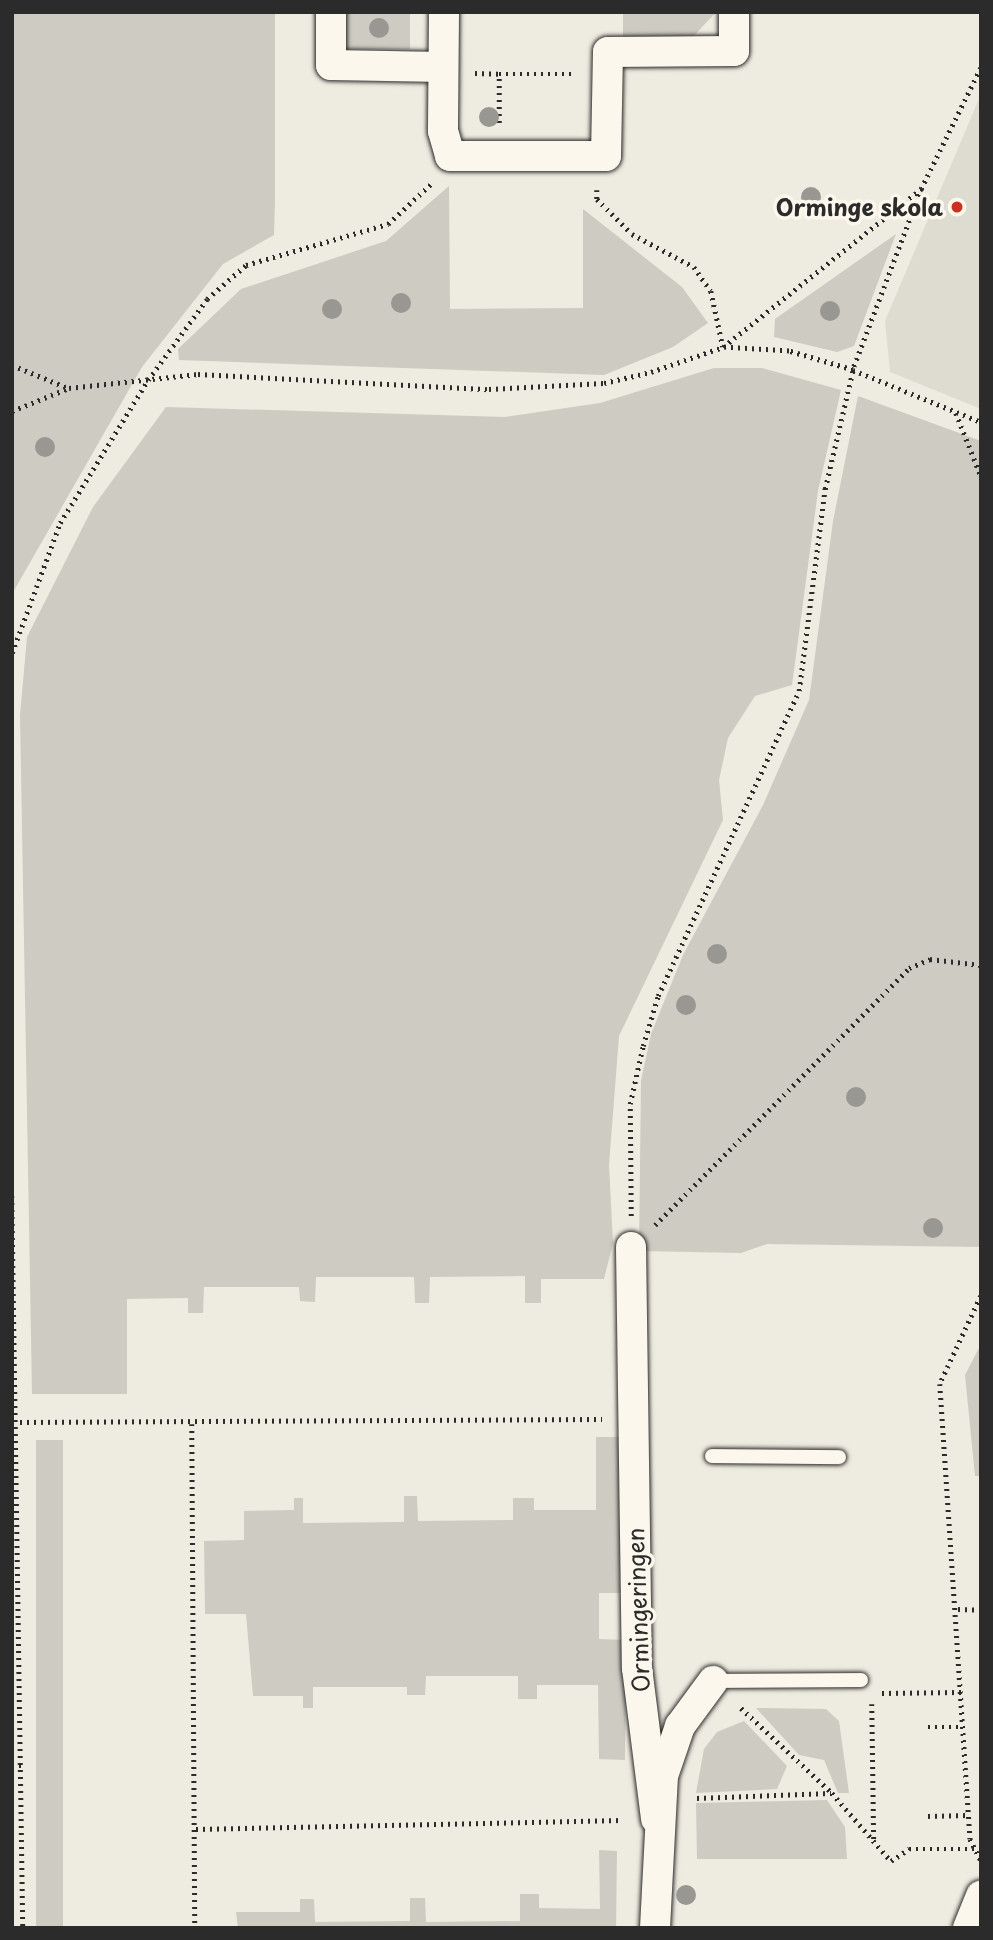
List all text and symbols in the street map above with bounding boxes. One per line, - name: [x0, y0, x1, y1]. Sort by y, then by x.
- place label: Orminge skola: [775, 193, 943, 221]
- marker: Orminge skola: [949, 199, 965, 215]
- street label: Ormingeringen: [621, 1527, 655, 1693]

